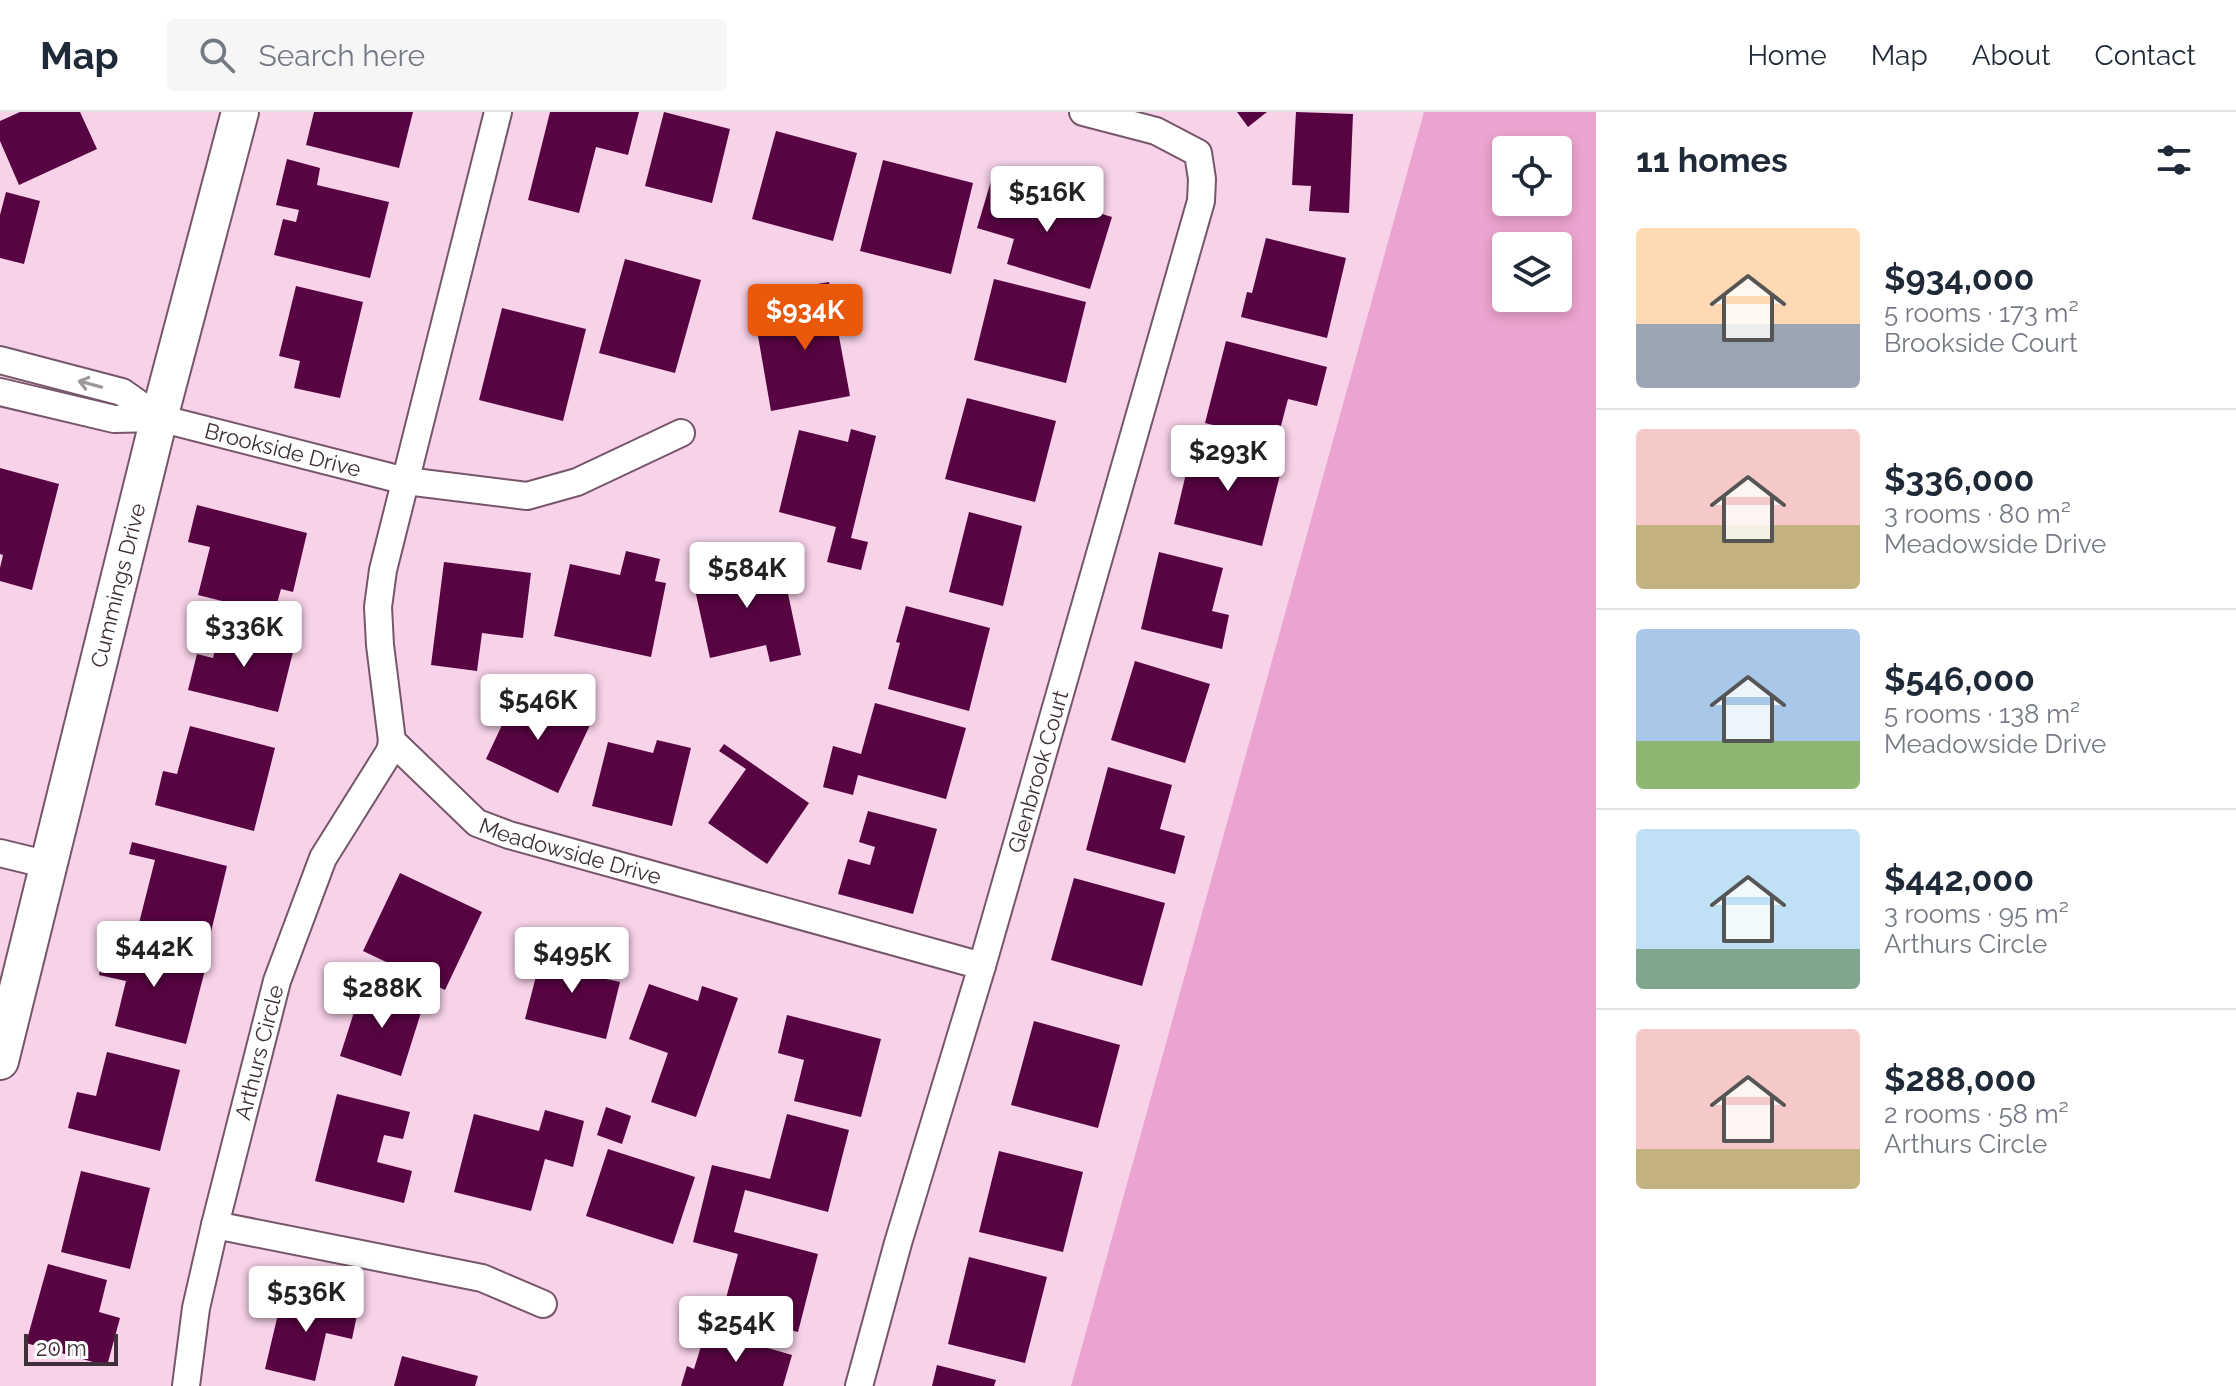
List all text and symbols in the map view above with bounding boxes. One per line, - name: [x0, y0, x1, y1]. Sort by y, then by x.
- search box: [167, 19, 727, 91]
- text: Map: [40, 33, 119, 78]
- icon: search: [195, 33, 239, 77]
- text: Search here: [259, 38, 425, 73]
- text: Home: [1747, 39, 1827, 72]
- text: Map: [1871, 39, 1928, 72]
- text: About: [1972, 39, 2051, 72]
- text: Contact: [2095, 39, 2196, 72]
- map controls: [1492, 136, 1572, 312]
- button: locate: [1492, 136, 1572, 216]
- icon: filters: [2152, 138, 2196, 182]
- text: 11 homes: [1636, 140, 1788, 180]
- pin: $516K: [991, 166, 1103, 234]
- text: $516K: [1009, 177, 1085, 207]
- button: layers: [1492, 232, 1572, 312]
- text: $934,000: [1884, 258, 2034, 298]
- icon: home: [1700, 260, 1796, 356]
- pin: $934K: [749, 284, 861, 352]
- text: $934K: [766, 295, 844, 325]
- text: 5 rooms · 173 m²: [1884, 298, 2078, 328]
- text: Brookside Court: [1884, 328, 2078, 358]
- one-way arrow: [77, 375, 103, 390]
- street label: Brookside Drive: [202, 417, 364, 482]
- pin: $293K: [1172, 425, 1284, 493]
- text: $293K: [1189, 436, 1267, 466]
- text: $336,000: [1884, 459, 2034, 499]
- icon: home: [1700, 461, 1796, 557]
- text: 3 rooms · 80 m²: [1884, 499, 2071, 529]
- street label: Cummings Drive: [85, 500, 151, 670]
- text: Meadowside Drive: [1884, 529, 2106, 559]
- pin: $584K: [691, 542, 803, 610]
- text: $584K: [708, 553, 786, 583]
- pin: $336K: [188, 601, 300, 669]
- text: $336K: [205, 612, 283, 642]
- text: $546,000: [1884, 659, 2035, 699]
- icon: home: [1700, 661, 1796, 757]
- pin: $546K: [482, 674, 594, 742]
- text: $546K: [499, 685, 577, 715]
- street label: Glenbrook Court: [1002, 686, 1074, 856]
- text: 5 rooms · 138 m²: [1884, 699, 2080, 729]
- text: Meadowside Drive: [1884, 729, 2106, 759]
- street label: Meadowside Drive: [476, 812, 664, 890]
- text: $442,000: [1884, 859, 2034, 899]
- icon: home: [1700, 861, 1796, 957]
- text: 3 rooms · 95 m²: [1884, 899, 2069, 929]
- pin: $442K: [98, 921, 210, 989]
- pin: $495K: [516, 927, 628, 995]
- text: Arthurs Circle: [1884, 929, 2047, 959]
- text: $442K: [115, 932, 193, 962]
- text: $495K: [533, 938, 611, 968]
- pin: $288K: [326, 962, 438, 1030]
- text: $288K: [342, 973, 422, 1003]
- street label: Arthurs Circle: [229, 982, 289, 1122]
- text: $288,000: [1884, 1059, 2036, 1099]
- icon: home: [1700, 1061, 1796, 1157]
- text: 2 rooms · 58 m²: [1884, 1099, 2069, 1129]
- text: Arthurs Circle: [1884, 1129, 2047, 1159]
- pin: $536K: [250, 1266, 362, 1334]
- text: $536K: [267, 1277, 345, 1307]
- pin: $254K: [680, 1296, 792, 1364]
- text: $254K: [697, 1307, 775, 1337]
- scale bar: [24, 1330, 118, 1366]
- text: 20 m: [36, 1335, 87, 1361]

